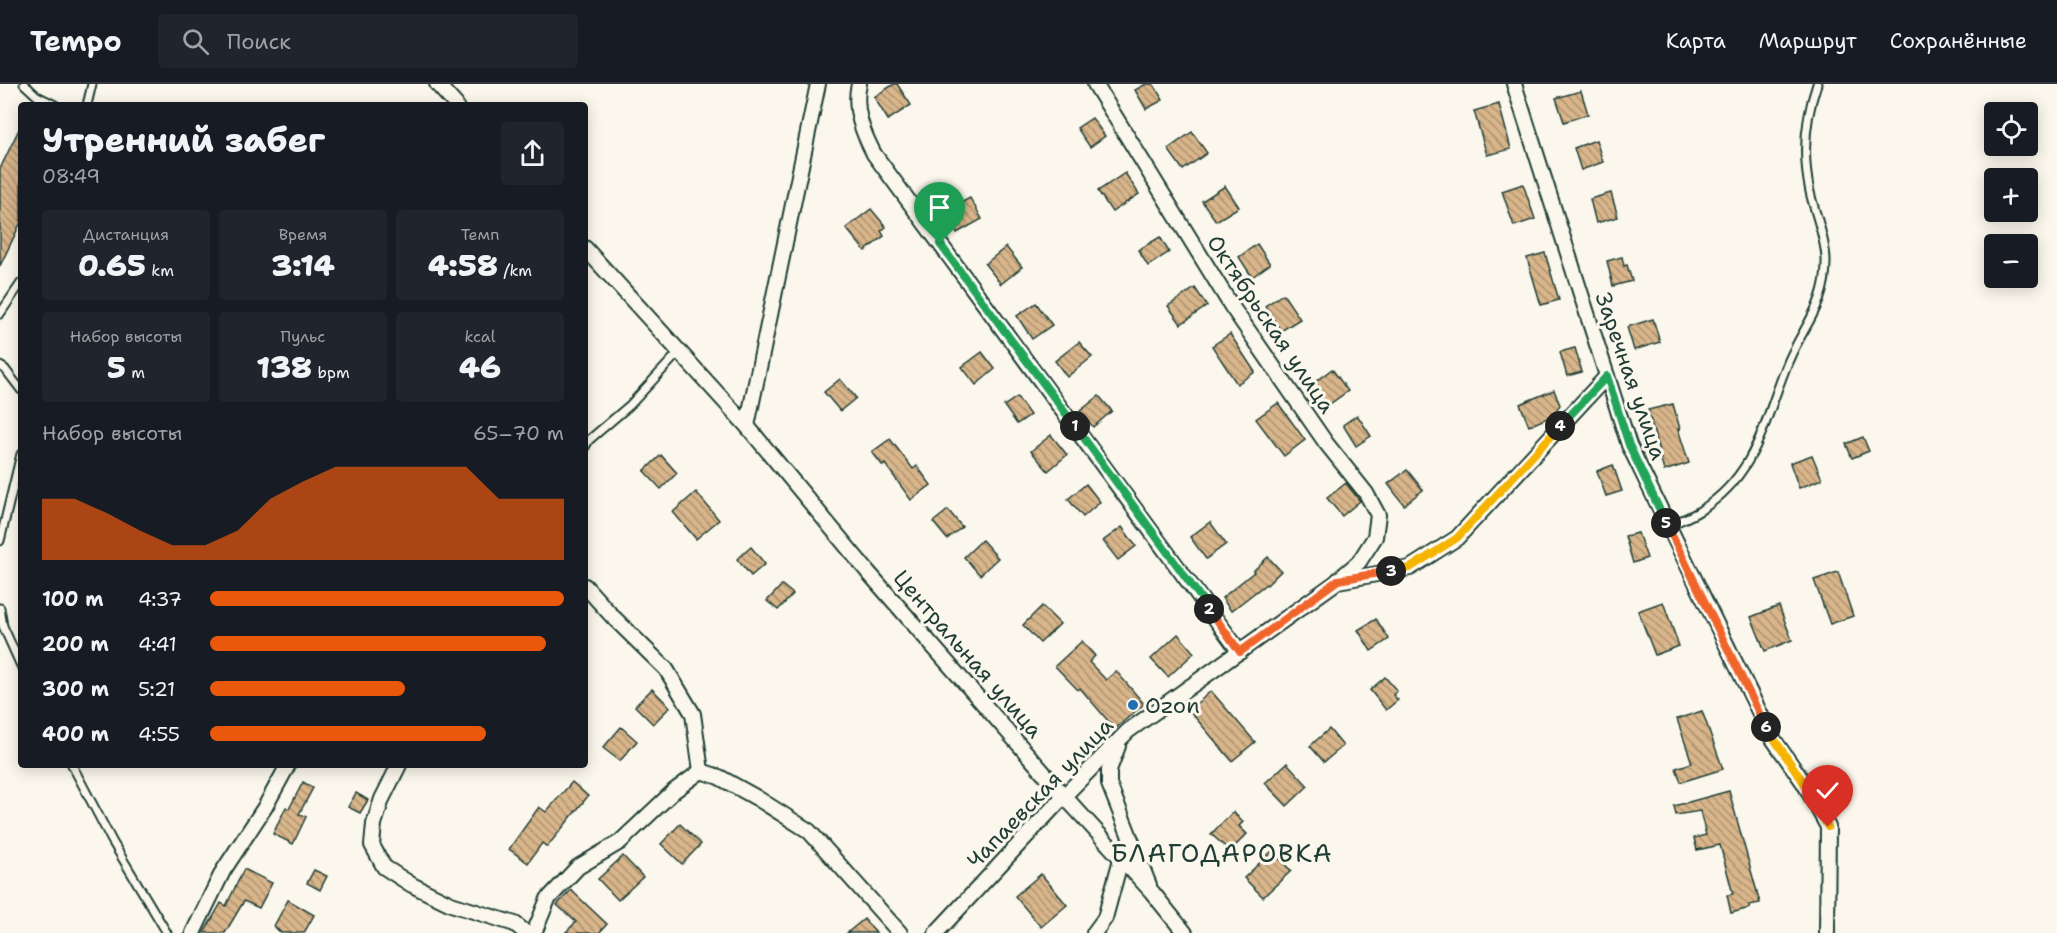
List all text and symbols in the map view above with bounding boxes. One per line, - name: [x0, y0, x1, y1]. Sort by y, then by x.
- search box: [158, 14, 578, 68]
- text: Tempo: [30, 22, 122, 60]
- icon: search: [179, 25, 212, 58]
- text: Поиск: [227, 27, 291, 56]
- text: Карта: [1666, 27, 1726, 55]
- text: Маршрут: [1759, 27, 1857, 55]
- text: Сохранённые: [1890, 27, 2027, 55]
- map controls: [1984, 102, 2038, 288]
- button: locate: [1984, 102, 2038, 156]
- text: Утренний забег: [42, 118, 325, 163]
- button: share: [501, 122, 564, 185]
- text: 08:49: [42, 163, 100, 189]
- button: +: [1984, 168, 2038, 222]
- pin: [914, 182, 965, 244]
- icon: arrive: [923, 191, 956, 224]
- text: Дистанция: [83, 224, 169, 245]
- text: Время: [279, 224, 327, 245]
- text: Темп: [461, 224, 499, 245]
- street label: Октябрьская улица: [1200, 229, 1342, 419]
- button: −: [1984, 234, 2038, 288]
- text: 0.65: [78, 245, 146, 286]
- text: 3:14: [271, 245, 335, 286]
- text: 4:58: [428, 245, 498, 286]
- text: km: [146, 260, 174, 281]
- text: /km: [498, 260, 532, 281]
- street label: Заречная улица: [1589, 288, 1673, 464]
- text: Набор высоты: [70, 326, 182, 347]
- text: Пульс: [281, 326, 325, 347]
- text: kcal: [464, 326, 496, 347]
- text: 5: [107, 347, 126, 388]
- text: 138: [256, 347, 312, 388]
- text: 46: [459, 347, 501, 388]
- text: m: [126, 362, 145, 383]
- text: bpm: [312, 362, 350, 383]
- pin: 1: [1060, 411, 1090, 441]
- pin: 4: [1545, 411, 1575, 441]
- text: 1: [1071, 415, 1079, 436]
- text: 4: [1554, 415, 1566, 436]
- text: Набор высоты: [42, 420, 182, 446]
- text: 65–70 m: [473, 420, 564, 446]
- pin: 5: [1651, 508, 1681, 538]
- text: 5: [1661, 512, 1671, 533]
- pin: 3: [1376, 556, 1406, 586]
- text: 3: [1385, 560, 1397, 581]
- street label: Центральная улица: [887, 564, 1049, 745]
- text: 100 m: [42, 586, 104, 612]
- text: 4:37: [138, 586, 182, 612]
- pin: 2: [1194, 594, 1224, 624]
- text: 2: [1203, 598, 1215, 619]
- text: 200 m: [42, 631, 109, 657]
- text: 4:41: [138, 631, 177, 657]
- text: 300 m: [42, 676, 109, 702]
- text: 5:21: [138, 676, 175, 702]
- place label: Ozon: [1145, 691, 1200, 720]
- marker: Ozon: [1126, 698, 1140, 712]
- street label: Чапаевская улица: [961, 711, 1120, 875]
- pin: 6: [1751, 712, 1781, 742]
- text: 6: [1760, 716, 1772, 737]
- text: 400 m: [42, 721, 109, 747]
- text: 4:55: [138, 721, 180, 747]
- pin: [1802, 765, 1853, 827]
- icon: check: [1811, 774, 1844, 807]
- district label: БЛАГОДАРОВКА: [1111, 835, 1333, 870]

